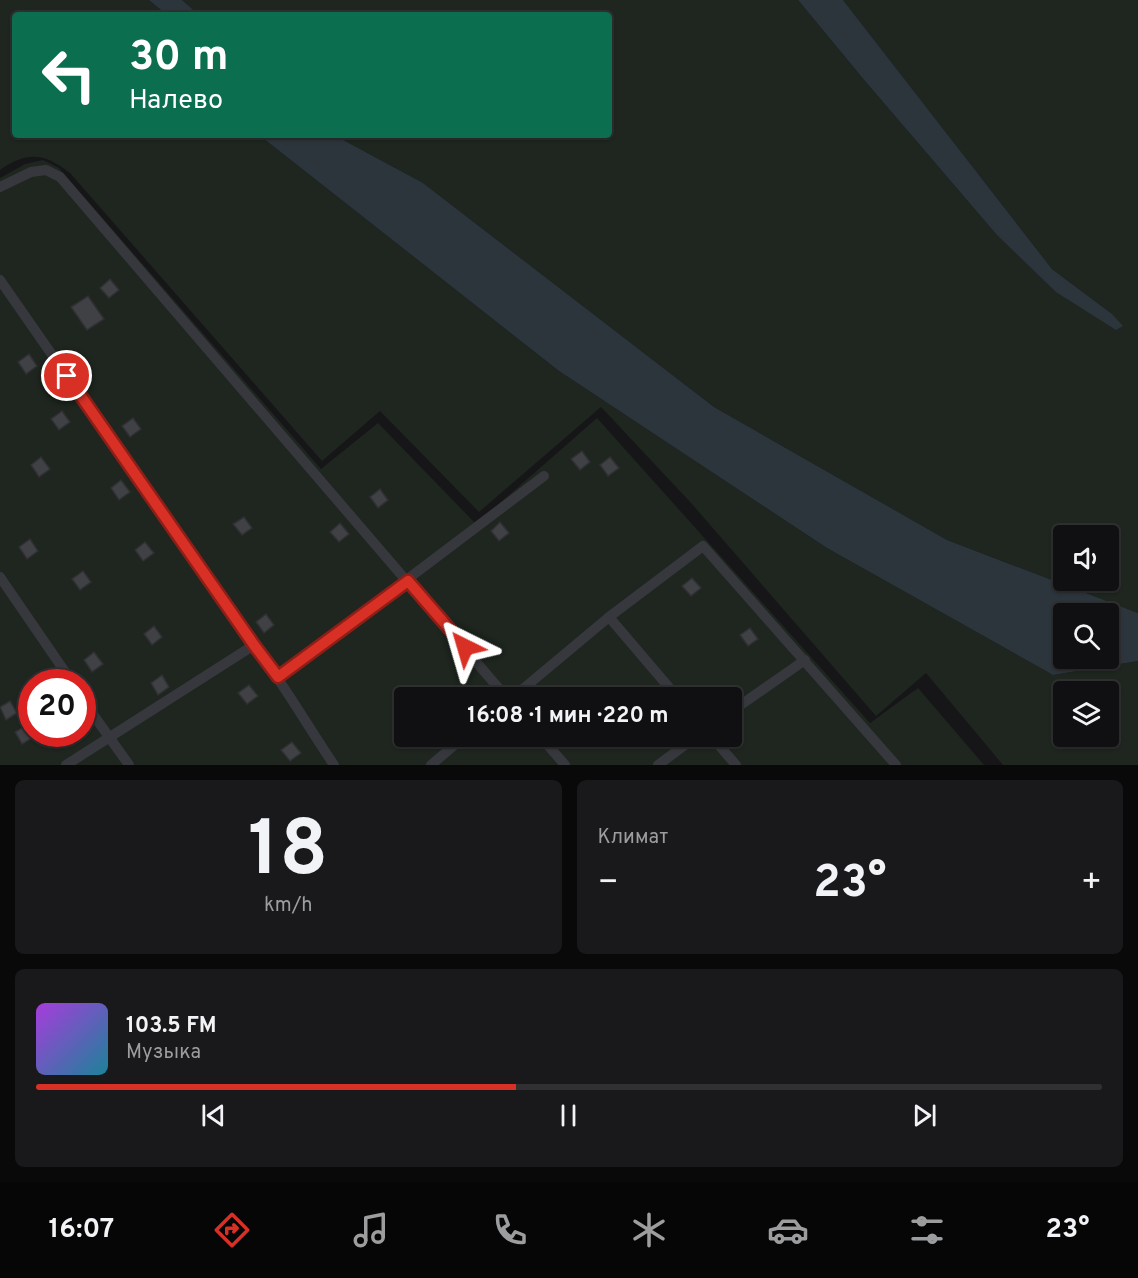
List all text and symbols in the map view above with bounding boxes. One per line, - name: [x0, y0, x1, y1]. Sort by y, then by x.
- text: 30 m: [129, 32, 228, 85]
- icon: left: [30, 36, 108, 114]
- text: Налево: [129, 84, 223, 118]
- pin: [41, 350, 92, 401]
- icon: arrive: [50, 359, 83, 392]
- map controls: [1053, 525, 1119, 747]
- button: sound: [1053, 525, 1119, 591]
- button: search: [1053, 603, 1119, 669]
- position arrow: [433, 615, 497, 679]
- speed limit sign: 20: [18, 669, 96, 747]
- button: layers: [1053, 681, 1119, 747]
- text: 16:08 · 1 мин · 220 m: [467, 703, 669, 730]
- text: 18: [248, 804, 328, 903]
- text: Климат: [598, 825, 668, 851]
- text: 23°: [813, 856, 886, 913]
- text: −: [598, 863, 619, 905]
- text: +: [1081, 863, 1102, 905]
- text: km/h: [264, 893, 313, 919]
- text: 103.5 FM: [126, 1013, 217, 1040]
- text: Музыка: [126, 1040, 201, 1066]
- icon: previous: [197, 1099, 230, 1132]
- icon: pause: [552, 1099, 585, 1132]
- icon: next: [908, 1099, 941, 1132]
- icon: directions: [211, 1209, 253, 1251]
- icon: music: [350, 1209, 392, 1251]
- icon: phone: [489, 1209, 531, 1251]
- icon: climate: [628, 1209, 670, 1251]
- icon: car: [767, 1209, 809, 1251]
- icon: filters: [906, 1209, 948, 1251]
- text: 16:07: [49, 1213, 114, 1247]
- text: 23°: [1046, 1213, 1089, 1247]

